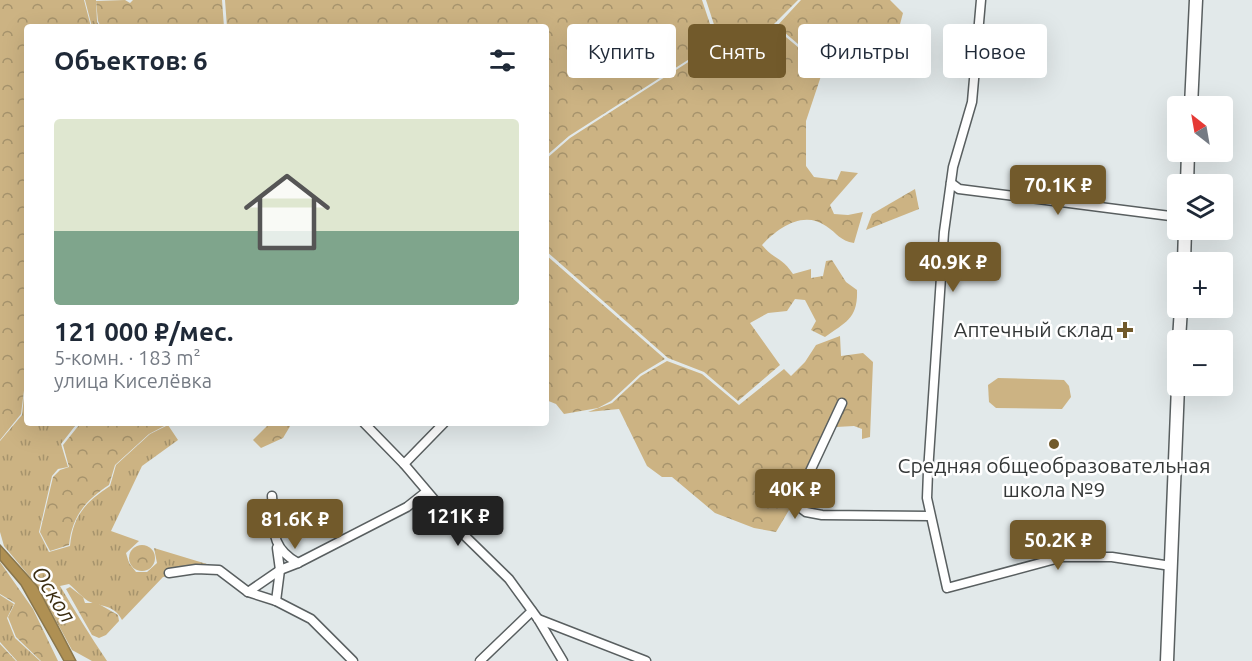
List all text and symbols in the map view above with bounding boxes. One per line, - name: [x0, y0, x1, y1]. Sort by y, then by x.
- chip: Купить: [567, 24, 676, 78]
- chip: Снять: [688, 24, 786, 78]
- chip: Фильтры: [798, 24, 931, 78]
- chip: Новое: [943, 24, 1047, 78]
- icon: filters: [486, 44, 519, 77]
- text: Объектов: 6: [54, 46, 208, 75]
- north arrow: [1167, 96, 1233, 162]
- map controls: [1167, 96, 1233, 396]
- icon: home: [233, 158, 341, 266]
- pin: 70.1K ₽: [1003, 165, 1113, 216]
- text: 70.1K ₽: [1024, 173, 1092, 196]
- button: layers: [1167, 174, 1233, 240]
- pin: 40.9K ₽: [898, 242, 1008, 293]
- text: 40.9K ₽: [919, 250, 987, 273]
- button: +: [1167, 252, 1233, 318]
- text: 121 000 ₽/мес.: [54, 317, 233, 346]
- place label: Аптечный склад: [954, 317, 1113, 341]
- marker: Аптечный склад: [1118, 323, 1132, 337]
- button: −: [1167, 330, 1233, 396]
- text: 5-комн. · 183 m²: [54, 346, 201, 369]
- text: улица Киселёвка: [54, 369, 212, 392]
- marker: Средняя общеобразовательная школа №9: [1047, 437, 1061, 451]
- place label: Средняя общеобразовательная школа №9: [898, 453, 1210, 501]
- pin: 40K ₽: [753, 469, 837, 520]
- text: 40K ₽: [769, 477, 821, 500]
- pin: 121K ₽: [409, 496, 507, 547]
- pin: 81.6K ₽: [240, 499, 350, 550]
- text: 121K ₽: [426, 504, 490, 527]
- text: 81.6K ₽: [261, 507, 329, 530]
- pin: 50.2K ₽: [1003, 520, 1113, 571]
- text: 50.2K ₽: [1024, 528, 1092, 551]
- water label: Оскол: [27, 561, 81, 627]

